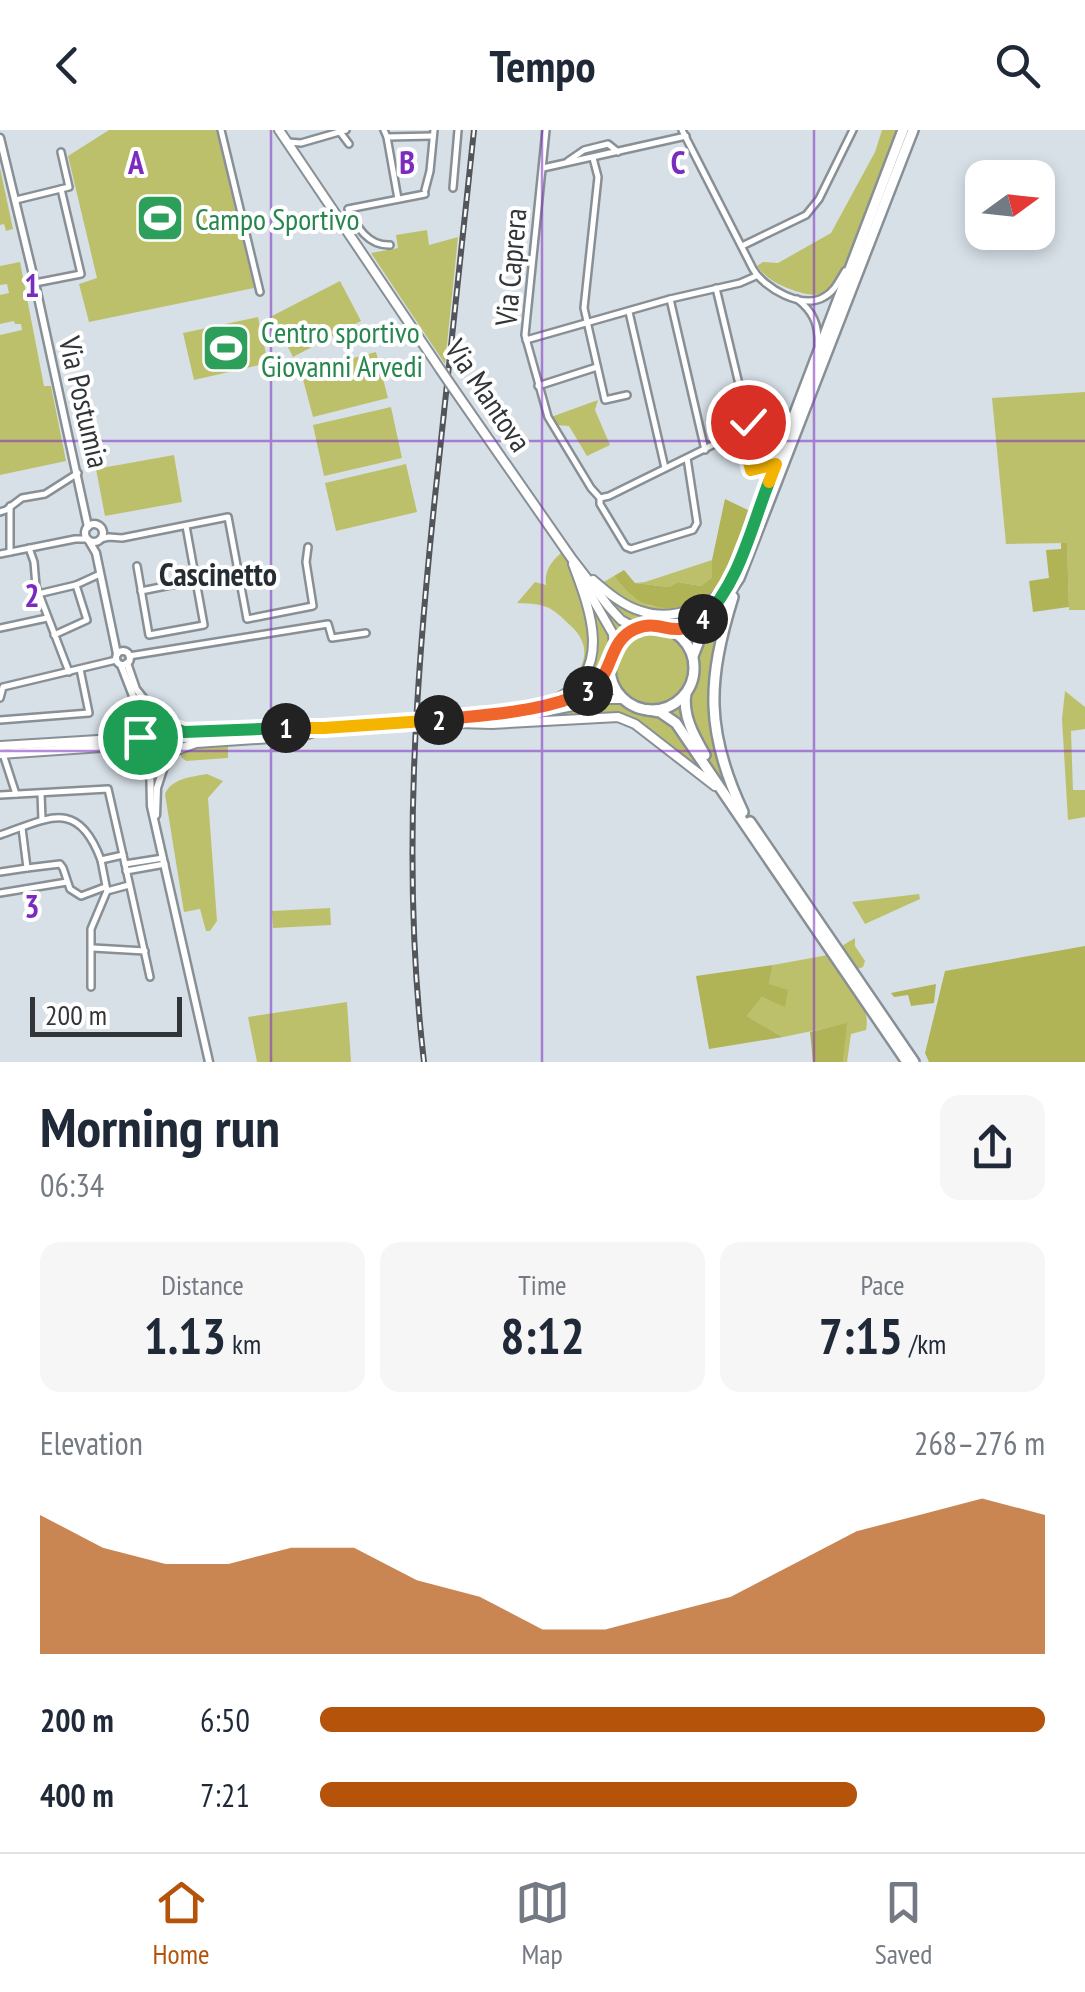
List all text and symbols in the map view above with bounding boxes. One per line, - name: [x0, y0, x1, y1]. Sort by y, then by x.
- text: Tempo: [490, 36, 595, 94]
- icon: back: [40, 38, 95, 93]
- icon: search: [990, 38, 1045, 93]
- text: A: [127, 141, 145, 183]
- text: B: [399, 141, 415, 183]
- text: C: [671, 141, 686, 183]
- north arrow: [965, 160, 1055, 250]
- map controls: [965, 160, 1055, 250]
- sports icon: Campo Sportivo: [134, 192, 186, 244]
- place label: Campo Sportivo: [195, 199, 359, 238]
- street label: Via Caprera: [485, 207, 535, 328]
- text: 1: [24, 264, 40, 306]
- place label: Centro sportivo Giovanni Arvedi: [261, 312, 423, 385]
- sports icon: Centro sportivo Giovanni Arvedi: [200, 322, 252, 374]
- street label: Via Mantova: [437, 330, 541, 459]
- street label: Via Postumia: [51, 331, 119, 472]
- pin: [706, 380, 791, 465]
- icon: check: [721, 395, 776, 450]
- district label: Cascinetto: [159, 553, 277, 595]
- text: 2: [24, 574, 40, 616]
- pin: 4: [678, 594, 728, 644]
- text: 4: [696, 600, 710, 637]
- pin: 3: [563, 666, 613, 716]
- text: 3: [581, 672, 595, 709]
- pin: [98, 695, 183, 780]
- pin: 2: [414, 695, 464, 745]
- text: 2: [432, 701, 446, 738]
- pin: 1: [261, 703, 311, 753]
- text: 1: [279, 709, 293, 746]
- icon: arrive: [113, 710, 168, 765]
- text: 3: [24, 885, 40, 927]
- scale bar: [30, 992, 182, 1036]
- text: 200 m: [45, 996, 107, 1033]
- text: Morning run: [40, 1091, 280, 1162]
- button: share: [940, 1095, 1045, 1200]
- text: 06:34: [40, 1164, 104, 1206]
- text: Distance: [161, 1266, 244, 1303]
- text: Time: [518, 1266, 567, 1303]
- text: Pace: [860, 1266, 905, 1303]
- text: 1.13: [144, 1303, 226, 1368]
- text: 8:12: [500, 1303, 585, 1368]
- text: 7:15: [819, 1303, 903, 1368]
- text: km: [226, 1325, 261, 1362]
- text: /km: [903, 1325, 946, 1362]
- text: Elevation: [40, 1422, 143, 1464]
- text: 268–276 m: [914, 1422, 1045, 1464]
- text: 200 m: [40, 1699, 114, 1741]
- text: 6:50: [200, 1699, 250, 1741]
- text: 400 m: [40, 1774, 114, 1816]
- text: 7:21: [200, 1774, 250, 1816]
- tab: Home: [153, 1875, 209, 1972]
- tab: Map: [515, 1875, 570, 1972]
- tab: Saved: [875, 1875, 932, 1972]

